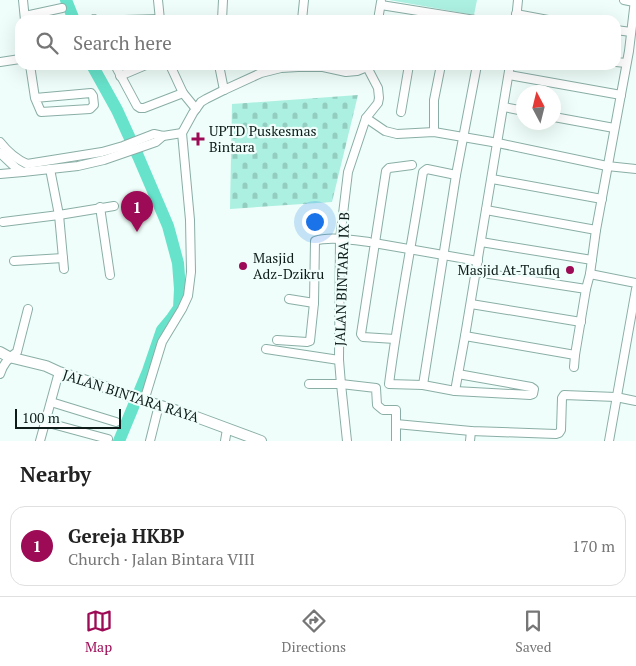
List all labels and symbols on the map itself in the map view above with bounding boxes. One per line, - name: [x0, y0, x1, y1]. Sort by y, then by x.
- north arrow: [516, 85, 561, 130]
- place label: UPTD Puskesmas Bintara: [209, 121, 317, 156]
- marker: UPTD Puskesmas Bintara: [191, 132, 205, 146]
- pin: 1: [121, 191, 153, 232]
- your location: [302, 209, 328, 235]
- street label: JALAN BINTARA IX B: [330, 212, 353, 346]
- place label: Masjid Adz-Dzikru: [253, 248, 324, 283]
- marker: Masjid Adz-Dzikru: [237, 260, 249, 272]
- place label: Masjid At-Taufiq: [458, 260, 560, 279]
- marker: Masjid At-Taufiq: [564, 264, 576, 276]
- street label: JALAN BINTARA RAYA: [61, 365, 202, 427]
- scale bar: [15, 406, 121, 429]

